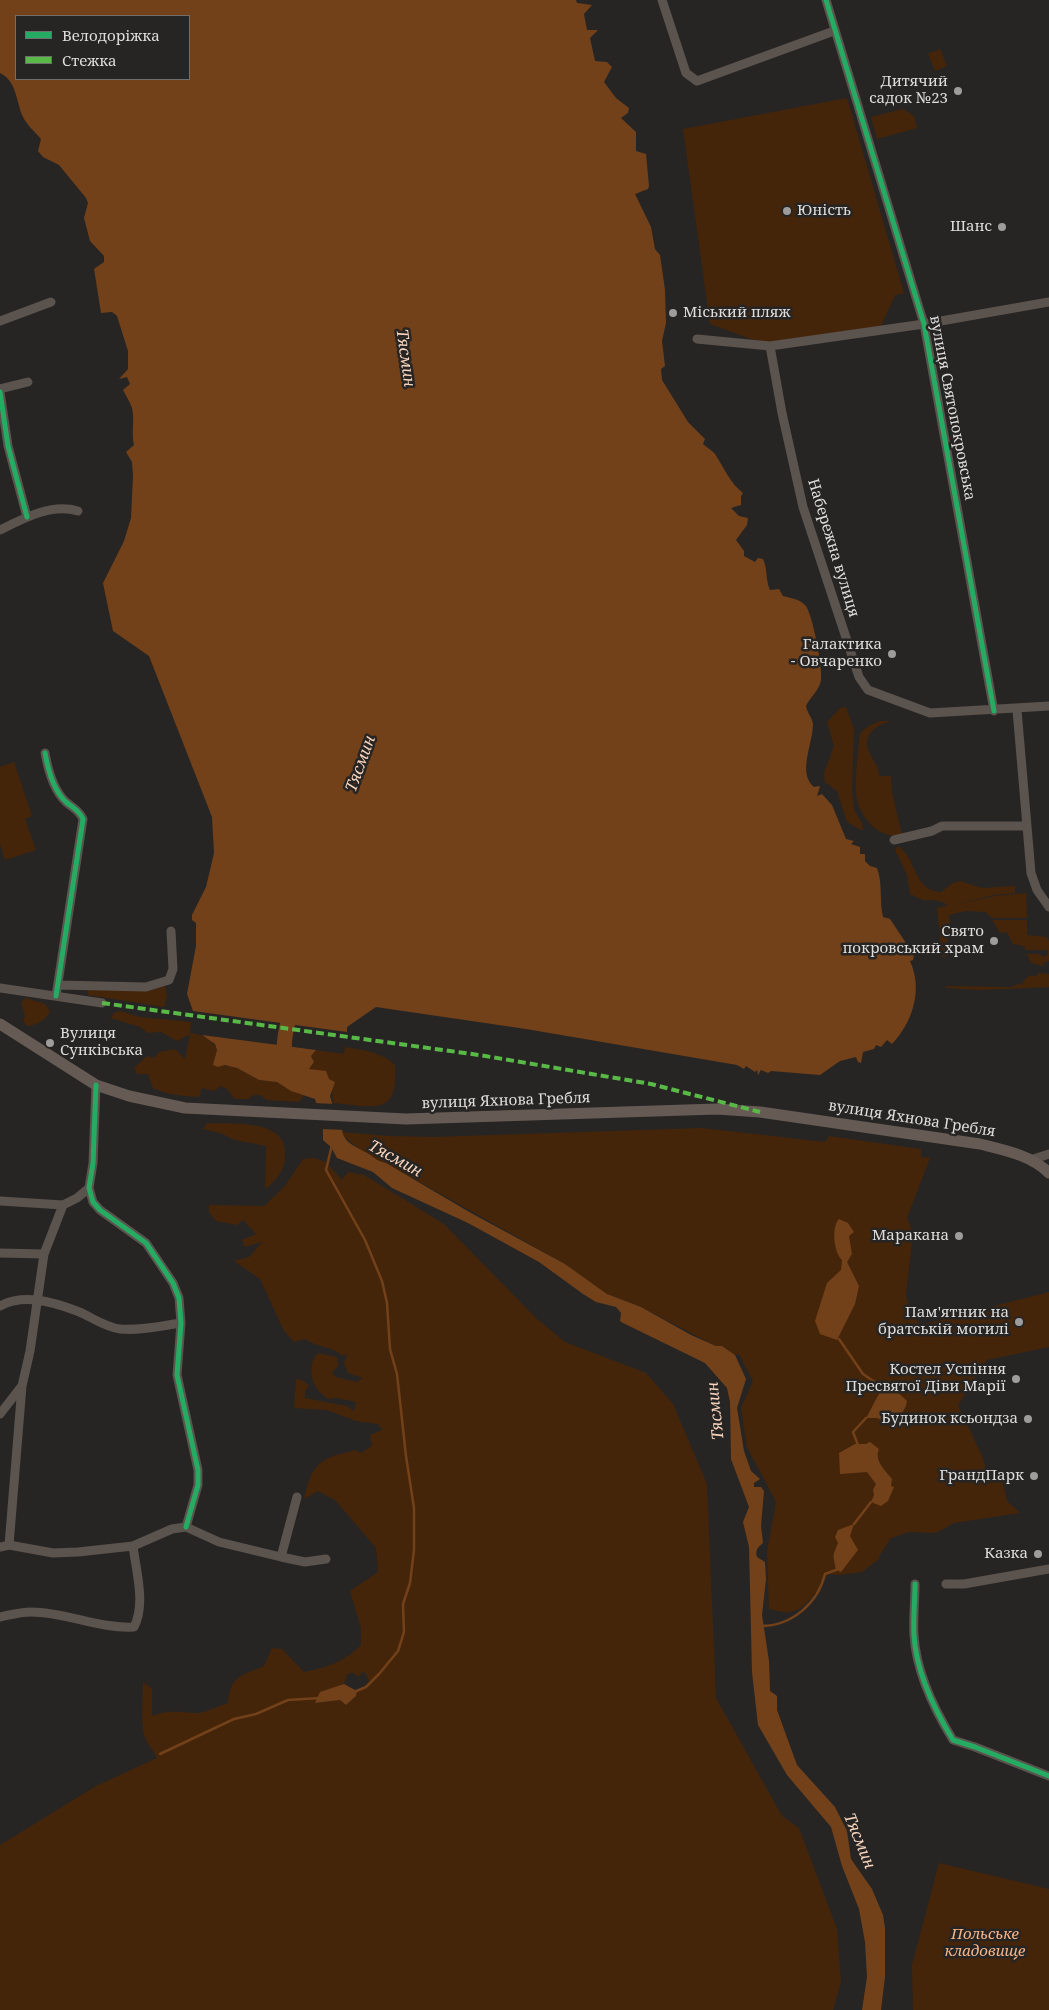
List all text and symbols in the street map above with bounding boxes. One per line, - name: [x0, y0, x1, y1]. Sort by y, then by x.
- legend: [15, 15, 190, 80]
- text: Велодоріжка: [62, 25, 160, 45]
- text: Стежка: [62, 50, 117, 70]
- place label: Дитячий садок №23: [869, 73, 948, 108]
- marker: Дитячий садок №23: [952, 85, 964, 97]
- place label: Юність: [797, 202, 851, 220]
- marker: Юність: [781, 205, 793, 217]
- place label: Шанс: [950, 218, 992, 236]
- marker: Шанс: [996, 221, 1008, 233]
- place label: Міський пляж: [683, 304, 791, 322]
- marker: Міський пляж: [667, 307, 679, 319]
- street label: вулиця Святопокровська: [925, 314, 979, 502]
- water label: Тясмин: [391, 328, 419, 388]
- street label: Набережна вулиця: [803, 477, 863, 619]
- place label: Галактика - Овчаренко: [791, 636, 882, 671]
- marker: Галактика - Овчаренко: [886, 648, 898, 660]
- water label: Тясмин: [342, 733, 380, 795]
- place label: Свято покровський храм: [842, 923, 984, 958]
- marker: Свято покровський храм: [988, 935, 1000, 947]
- place label: Вулиця Сунківська: [60, 1025, 143, 1060]
- marker: Вулиця Сунківська: [44, 1037, 56, 1049]
- street label: вулиця Яхнова Гребля: [421, 1089, 591, 1113]
- street label: вулиця Яхнова Гребля: [827, 1097, 997, 1141]
- water label: Тясмин: [365, 1136, 425, 1182]
- place label: Маракана: [872, 1227, 949, 1245]
- marker: Маракана: [953, 1230, 965, 1242]
- place label: Пам'ятник на братській могилі: [878, 1304, 1009, 1339]
- marker: Пам'ятник на братській могилі: [1013, 1316, 1025, 1328]
- place label: Костел Успіння Пресвятої Діви Марії: [845, 1361, 1006, 1396]
- marker: Костел Успіння Пресвятої Діви Марії: [1010, 1373, 1022, 1385]
- water label: Тясмин: [703, 1381, 729, 1441]
- place label: Будинок ксьондза: [881, 1410, 1018, 1428]
- marker: Будинок ксьондза: [1022, 1413, 1034, 1425]
- place label: ГрандПарк: [939, 1467, 1024, 1485]
- marker: ГрандПарк: [1028, 1470, 1040, 1482]
- place label: Казка: [984, 1545, 1028, 1563]
- marker: Казка: [1032, 1548, 1044, 1560]
- water label: Тясмин: [839, 1810, 879, 1872]
- park label: Польське кладовище: [945, 1926, 1025, 1961]

